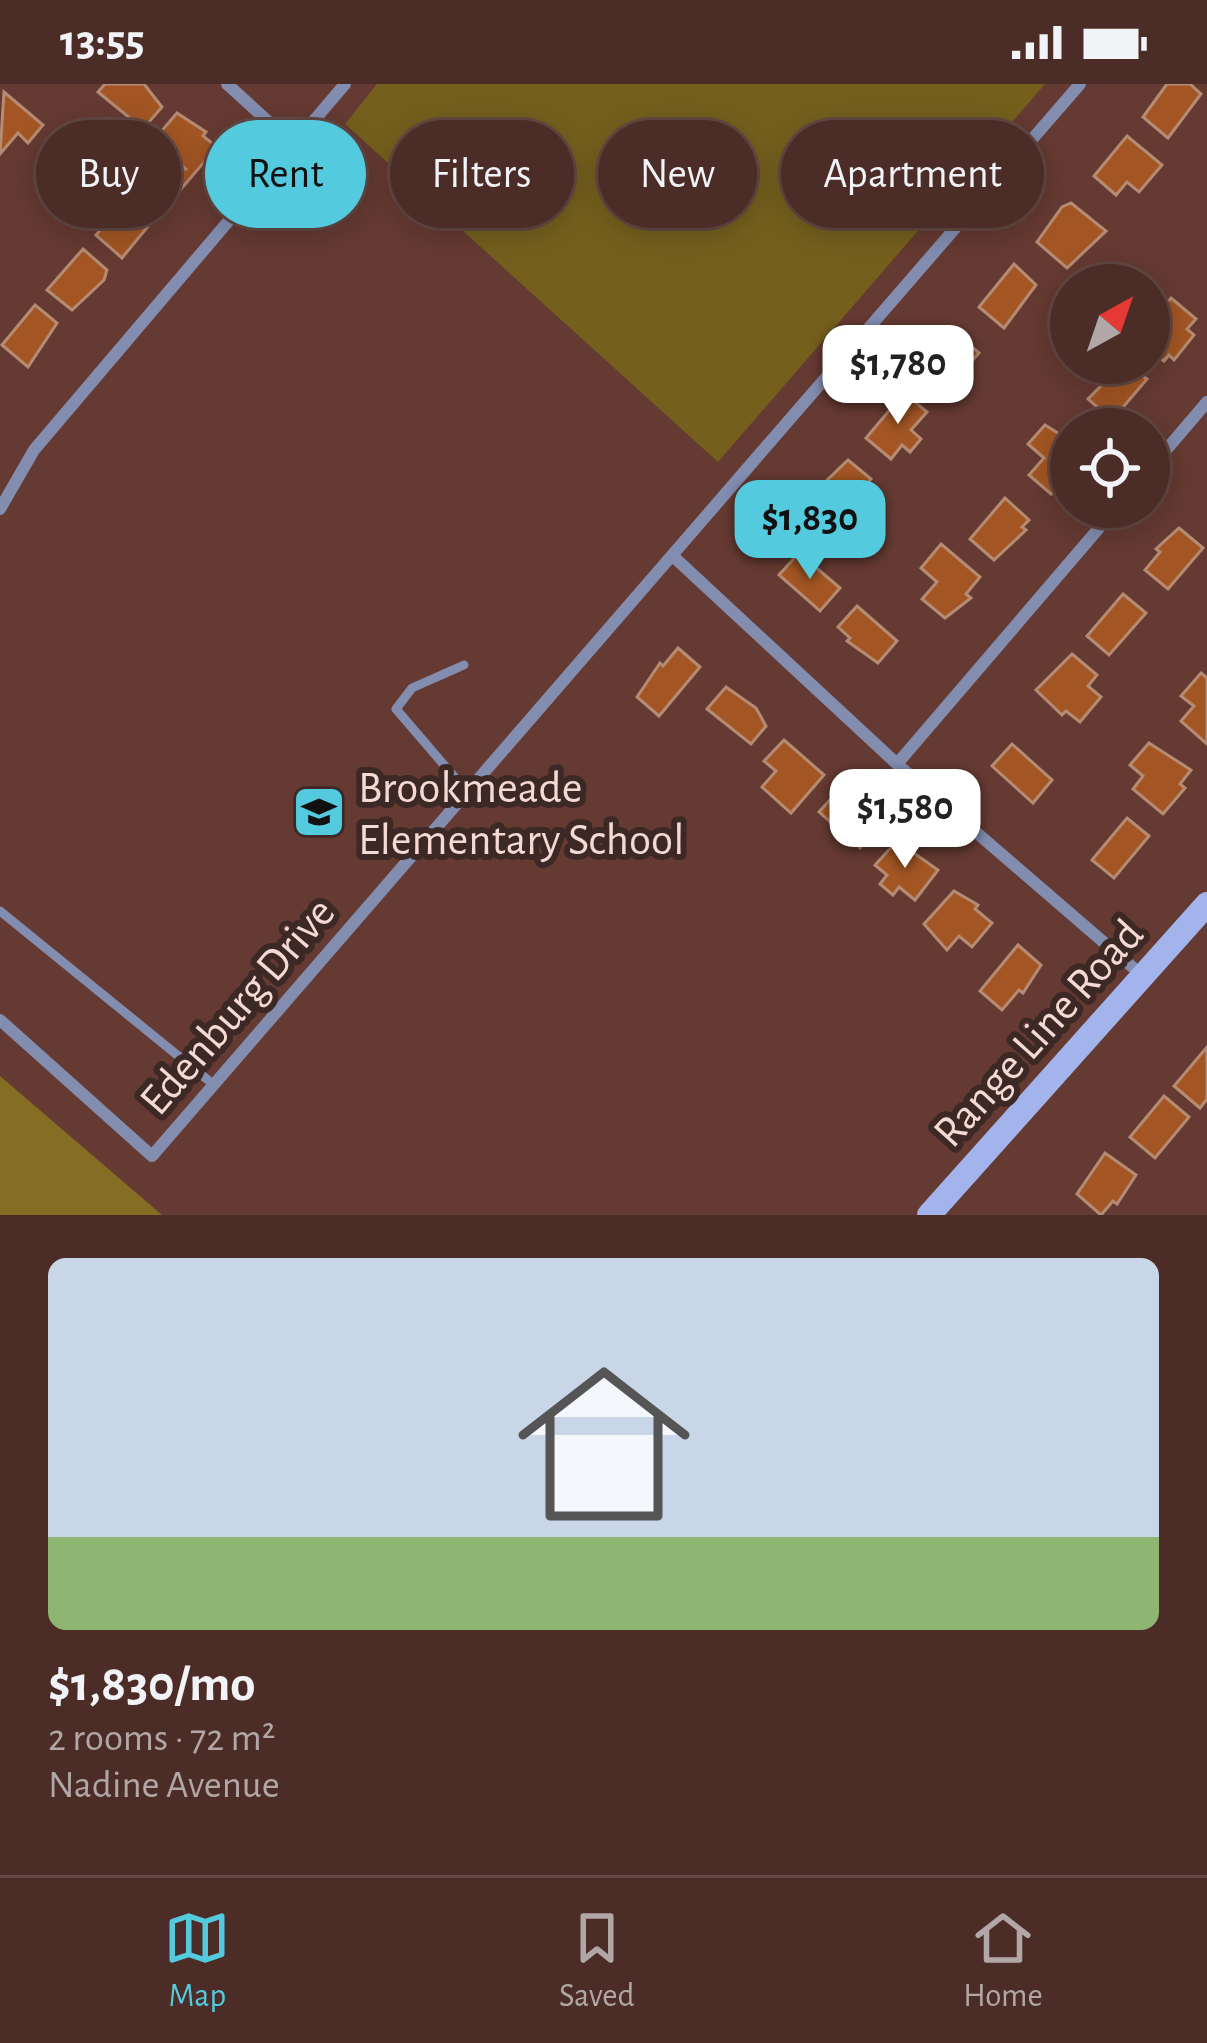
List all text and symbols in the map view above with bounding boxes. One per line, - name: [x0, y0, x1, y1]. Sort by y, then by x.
- text: 13:55: [60, 19, 145, 64]
- chip: Buy: [36, 120, 181, 228]
- chip: Rent: [205, 120, 366, 228]
- chip: Filters: [390, 120, 574, 228]
- chip: New: [598, 120, 757, 228]
- chip: Apartment: [781, 120, 1044, 228]
- north arrow: [1050, 264, 1170, 384]
- map controls: [1050, 264, 1170, 528]
- pin: $1,780: [800, 325, 996, 427]
- text: $1,780: [850, 344, 946, 383]
- button: locate: [1050, 408, 1170, 528]
- pin: $1,830: [712, 480, 908, 582]
- text: $1,830: [762, 499, 858, 538]
- place label: Brookmeade Elementary School: [358, 766, 684, 863]
- pin: $1,580: [807, 769, 1003, 871]
- school or university icon: Brookmeade Elementary School: [291, 784, 347, 840]
- text: $1,580: [857, 788, 953, 827]
- street label: Edenburg Drive: [132, 890, 344, 1124]
- street label: Range Line Road: [926, 912, 1152, 1156]
- icon: home: [496, 1336, 712, 1552]
- text: $1,830/mo: [48, 1659, 256, 1710]
- text: 2 rooms · 72 m²: [48, 1719, 275, 1758]
- text: Nadine Avenue: [48, 1766, 280, 1805]
- tab: Map: [164, 1905, 230, 2017]
- tab: Saved: [559, 1905, 635, 2017]
- tab: Home: [963, 1905, 1043, 2017]

